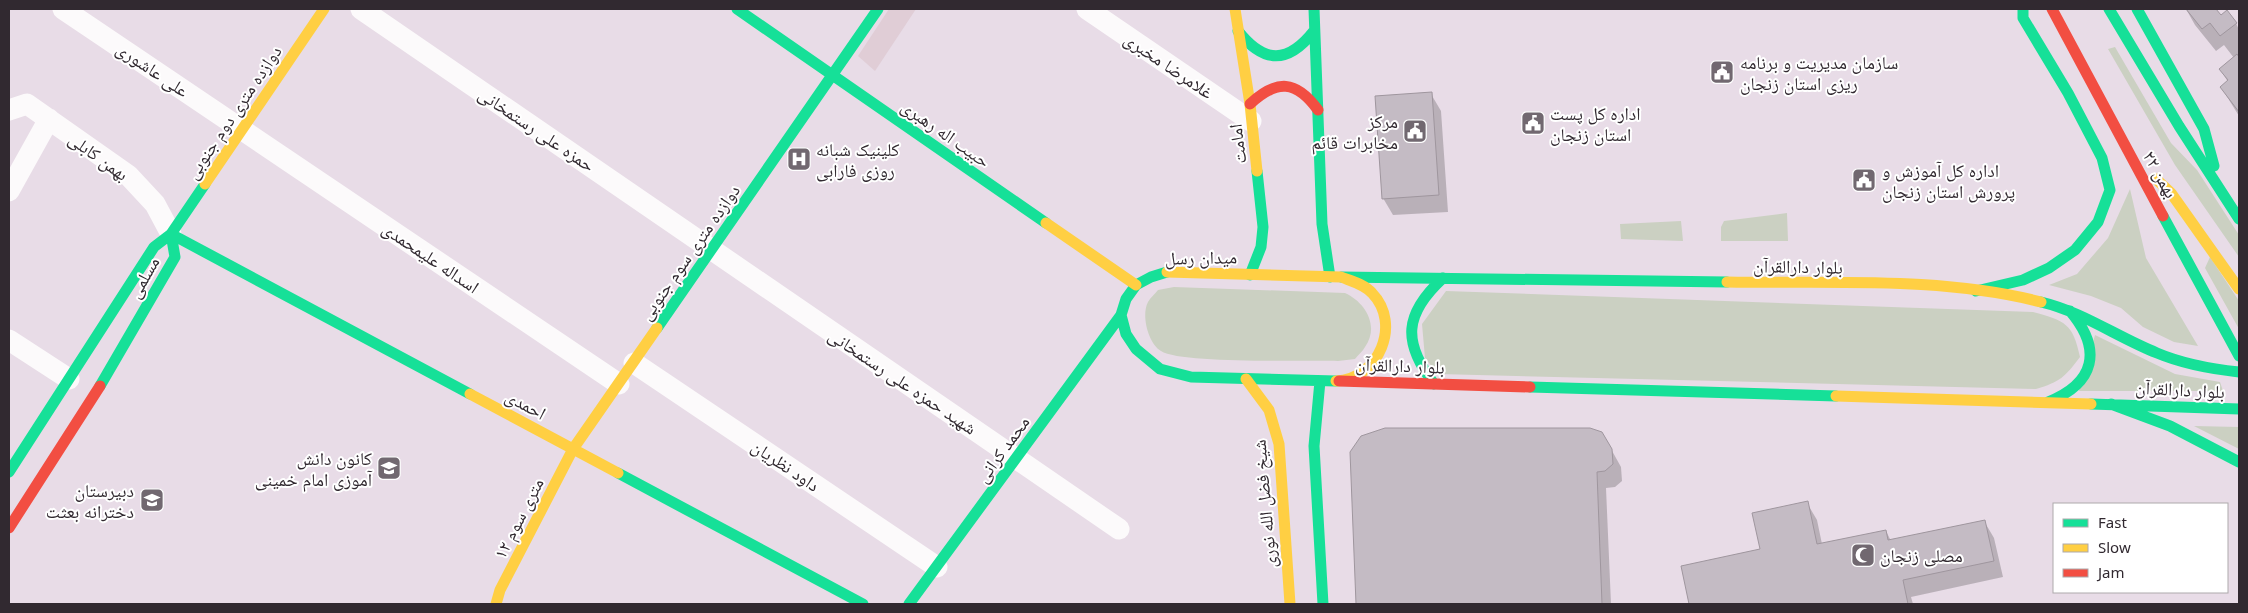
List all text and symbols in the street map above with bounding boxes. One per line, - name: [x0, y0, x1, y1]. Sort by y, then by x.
- street label: غلامرضا مخبری: [1120, 26, 1218, 104]
- street label: علی عاشوری: [112, 36, 194, 102]
- street label: دوازده متری دوم جنوبی: [179, 41, 287, 184]
- place label: سازمان مدیریت و برنامه ریزی استان زنجان: [1740, 50, 1898, 95]
- public building icon: سازمان مدیریت و برنامه ریزی استان زنجان: [1709, 59, 1735, 85]
- street label: حمزه علی رستمخانی: [474, 81, 600, 177]
- street label: حبیب اله رهبری: [897, 94, 995, 172]
- place label: اداره کل پست استان زنجان: [1550, 101, 1641, 146]
- place label: مرکز مخابرات قائم: [1312, 109, 1398, 155]
- public building icon: اداره کل پست استان زنجان: [1520, 110, 1546, 136]
- public building icon: مرکز مخابرات قائم: [1402, 118, 1428, 144]
- street label: امامت: [1223, 123, 1251, 165]
- street label: بهمن کابلی: [64, 126, 134, 186]
- place label: کلینیک شبانه روزی فارابی: [816, 137, 900, 182]
- hospital icon: کلینیک شبانه روزی فارابی: [786, 146, 812, 172]
- street label: ۲۲ بهمن: [2138, 146, 2184, 202]
- place label: اداره کل آموزش و پرورش استان زنجان: [1882, 158, 2015, 203]
- public building icon: اداره کل آموزش و پرورش استان زنجان: [1851, 167, 1877, 193]
- street label: دوازده متری سوم جنوبی: [633, 179, 746, 325]
- street label: اسداله علیمحمدی: [378, 216, 484, 298]
- street label: میدان رسل: [1165, 244, 1237, 270]
- street label: مسلمی: [122, 252, 164, 302]
- street label: بلوار دارالقرآن: [1753, 253, 1843, 279]
- street label: شهید حمزه علی رستمخانی: [824, 322, 982, 440]
- street label: بلوار دارالقرآن: [1355, 351, 1445, 379]
- street label: بلوار دارالقرآن: [2135, 375, 2225, 403]
- street label: احمدی: [501, 383, 551, 425]
- street label: محمد کرانی: [970, 411, 1034, 487]
- street label: داود نظریان: [747, 433, 825, 497]
- street label: شیخ فضل الله نوری: [1246, 439, 1283, 569]
- place label: کانون دانش آموزی امام خمینی: [255, 446, 373, 492]
- school or university icon: کانون دانش آموزی امام خمینی: [376, 455, 402, 481]
- street label: ۱۲ متری سوم: [487, 473, 549, 563]
- place label: دبیرستان دخترانه بعثت: [46, 478, 134, 523]
- school or university icon: دبیرستان دخترانه بعثت: [139, 487, 165, 513]
- legend: [2053, 503, 2228, 593]
- text: Fast: [2098, 512, 2127, 532]
- text: Slow: [2098, 537, 2131, 557]
- mosque icon: مصلی زنجان: [1850, 542, 1876, 568]
- place label: مصلی زنجان: [1880, 543, 1963, 567]
- text: Jam: [2096, 562, 2125, 582]

